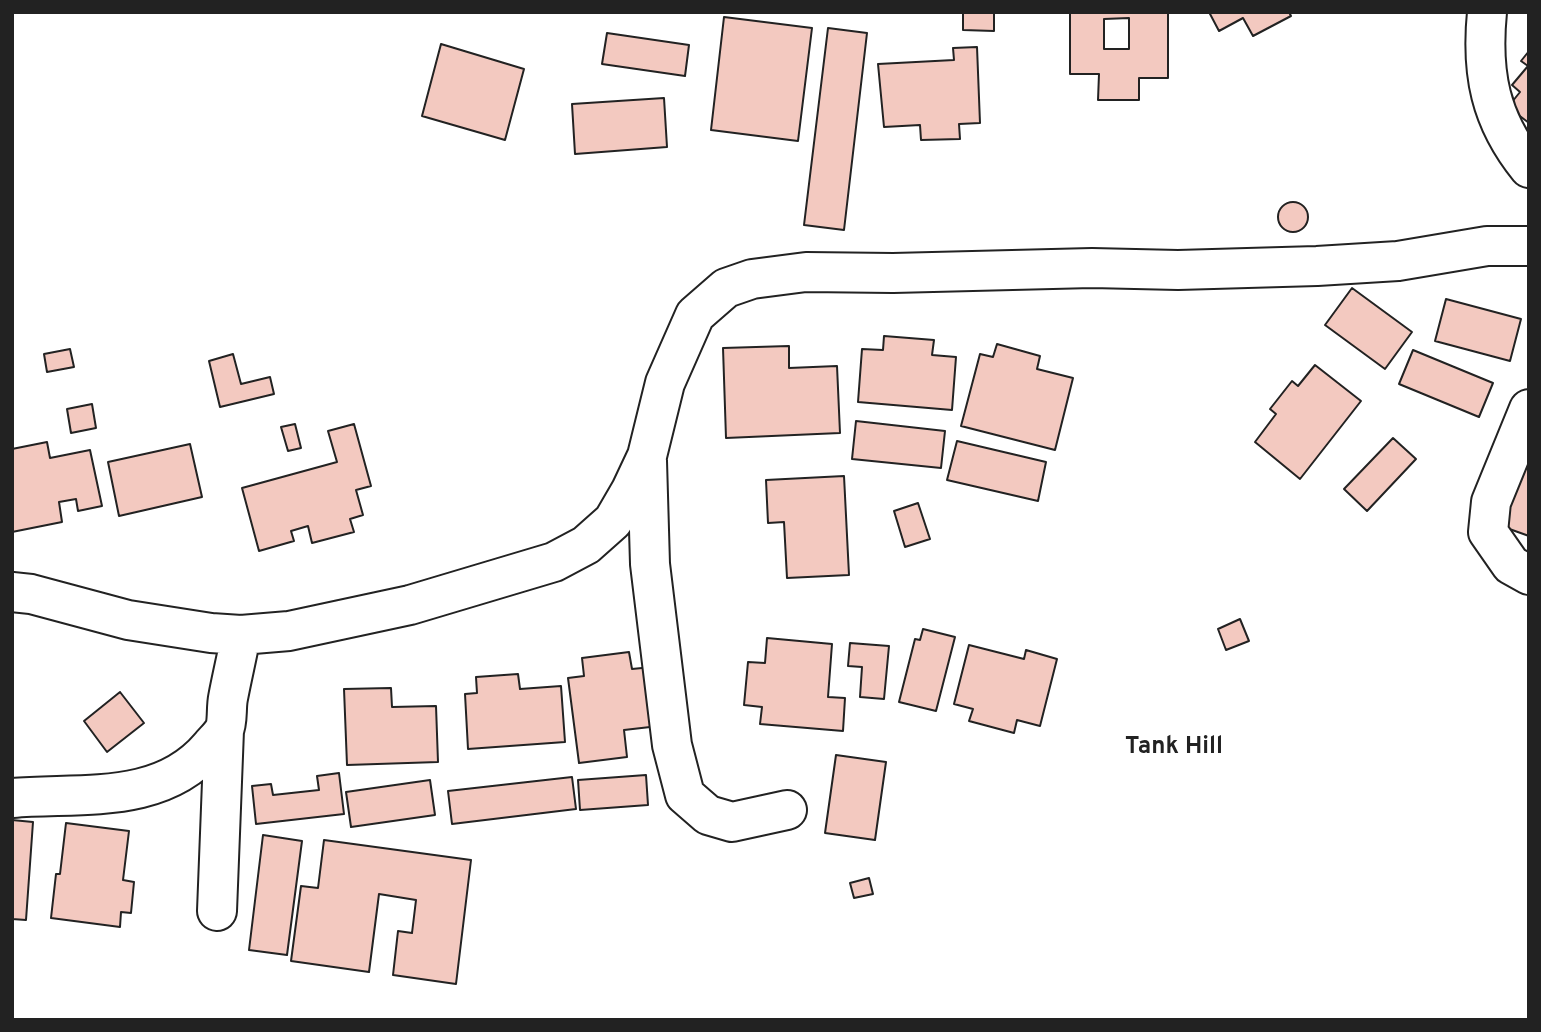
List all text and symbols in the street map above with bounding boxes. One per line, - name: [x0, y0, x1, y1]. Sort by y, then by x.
- district label: Tank Hill: [1125, 734, 1223, 762]

